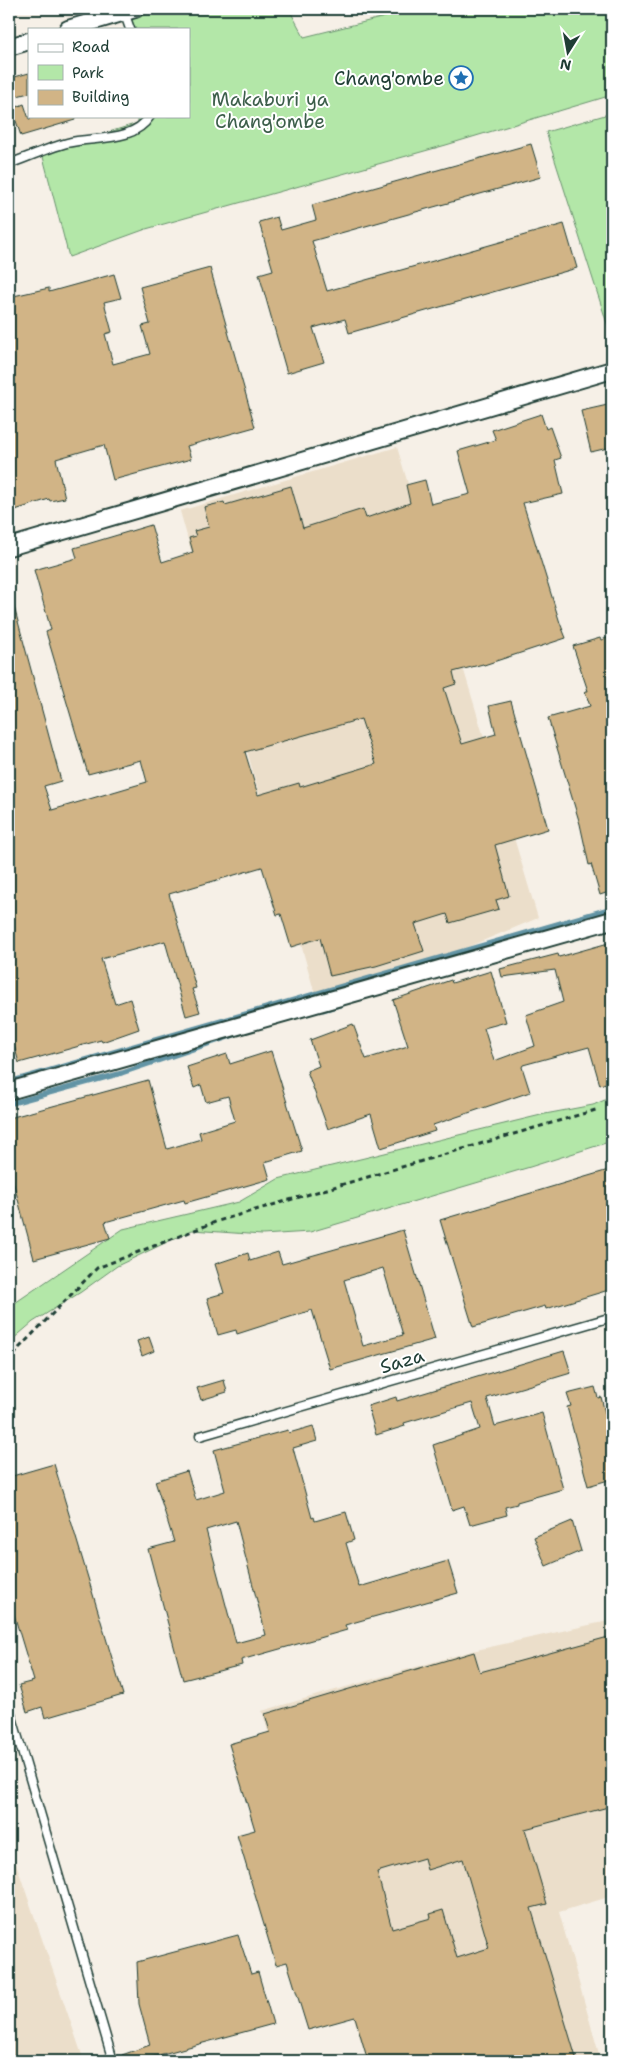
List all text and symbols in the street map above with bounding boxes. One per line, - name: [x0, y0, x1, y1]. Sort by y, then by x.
- legend: [28, 28, 190, 118]
- north arrow: [544, 28, 594, 78]
- text: Road: [72, 37, 110, 57]
- text: N: [558, 55, 573, 75]
- text: Park: [72, 63, 104, 83]
- place icon: Chang'ombe: [448, 65, 474, 91]
- place label: Chang'ombe: [334, 66, 444, 91]
- text: Building: [72, 87, 129, 107]
- park label: Makaburi ya Chang'ombe: [211, 87, 329, 134]
- street label: Saza: [377, 1343, 427, 1379]

